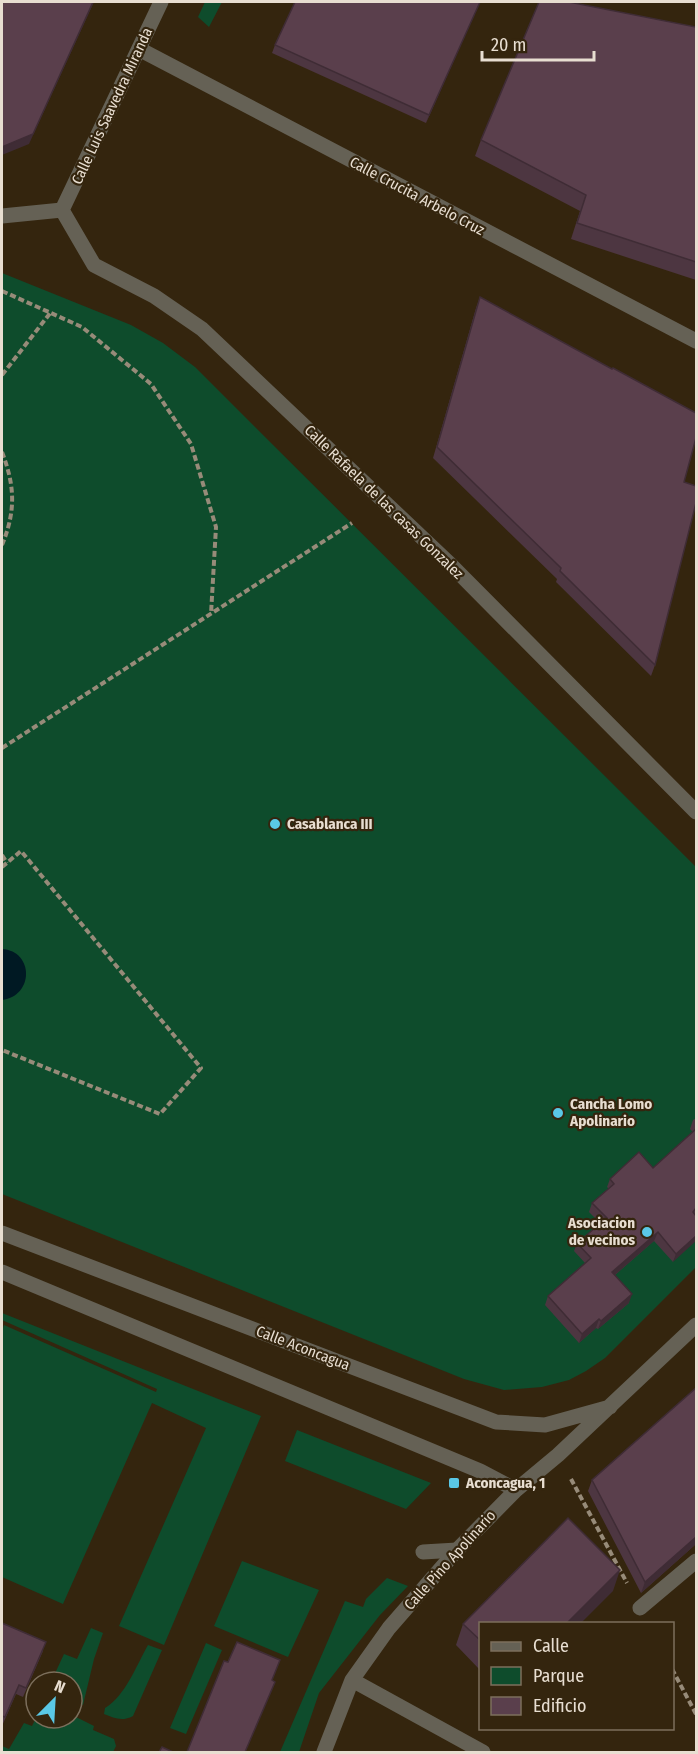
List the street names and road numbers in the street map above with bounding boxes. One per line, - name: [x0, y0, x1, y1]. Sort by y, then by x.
- street label: Calle Luis Saavedra Miranda: [68, 25, 156, 187]
- street label: Calle Crucita Arbelo Cruz: [347, 153, 488, 239]
- street label: Calle Rafaela de las casas Gonzalez: [301, 421, 467, 583]
- street label: Calle Aconcagua: [254, 1322, 352, 1374]
- street label: Calle Pino Apolinario: [400, 1506, 500, 1614]

